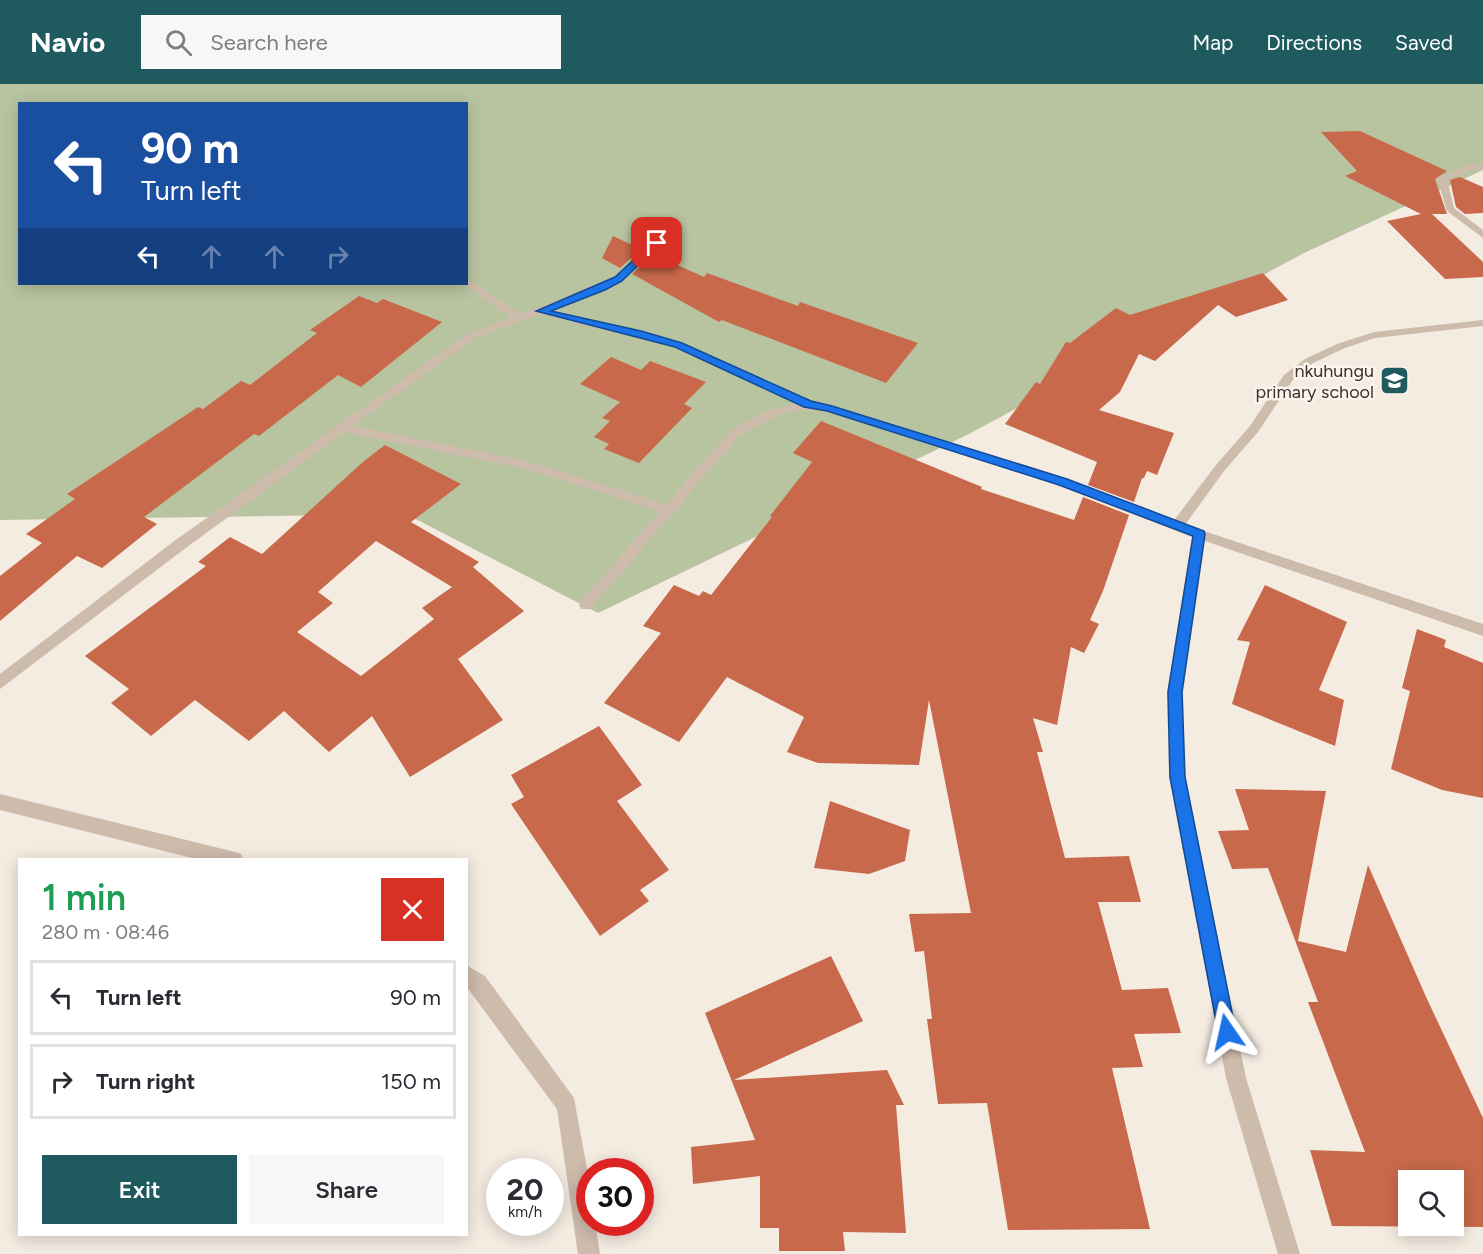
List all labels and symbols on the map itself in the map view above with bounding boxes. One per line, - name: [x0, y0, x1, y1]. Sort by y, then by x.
- pin: [631, 217, 682, 268]
- place label: nkuhungu primary school: [1256, 360, 1374, 403]
- school or university icon: nkuhungu primary school: [1379, 365, 1411, 397]
- position arrow: [1195, 1000, 1259, 1064]
- speed limit sign: 30: [576, 1158, 654, 1236]

